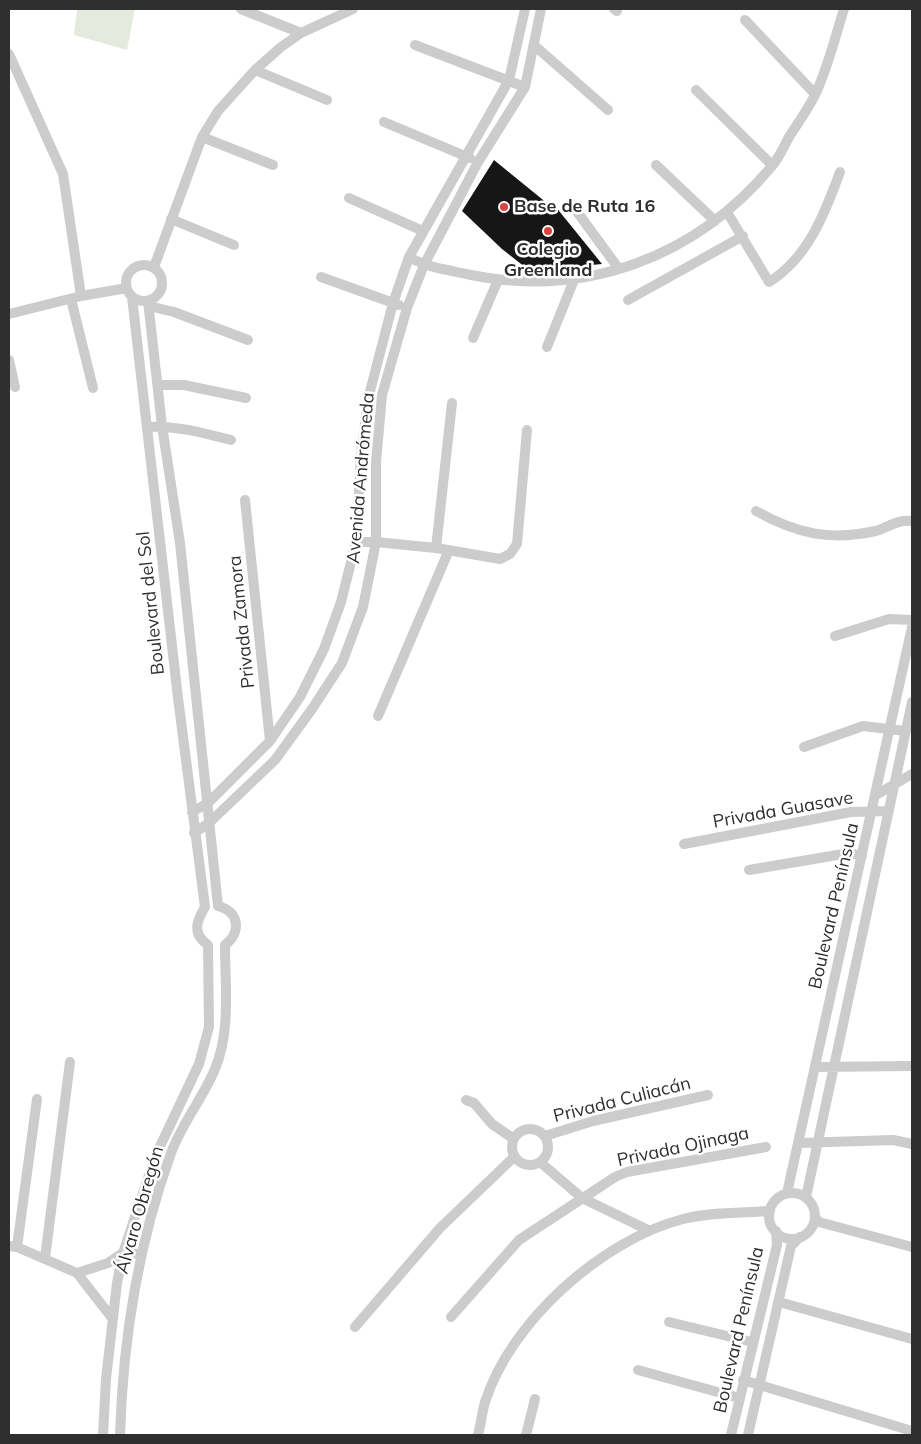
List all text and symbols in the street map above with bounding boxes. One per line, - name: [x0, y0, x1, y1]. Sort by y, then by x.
- place label: Base de Ruta 16: [514, 196, 655, 218]
- marker: Base de Ruta 16: [498, 201, 510, 213]
- marker: Colegio Greenland: [542, 225, 554, 237]
- place label: Colegio Greenland: [504, 239, 592, 282]
- street label: Avenida Andrómeda: [343, 392, 379, 564]
- street label: Boulevard del Sol: [133, 530, 169, 676]
- street label: Privada Zamora: [224, 554, 260, 690]
- street label: Privada Guasave: [711, 787, 855, 833]
- street label: Boulevard Península: [804, 821, 864, 991]
- street label: Privada Culiacán: [551, 1072, 693, 1128]
- street label: Privada Ojinaga: [615, 1122, 751, 1172]
- street label: Álvaro Obregón: [111, 1144, 169, 1276]
- street label: Boulevard Península: [709, 1245, 769, 1415]

